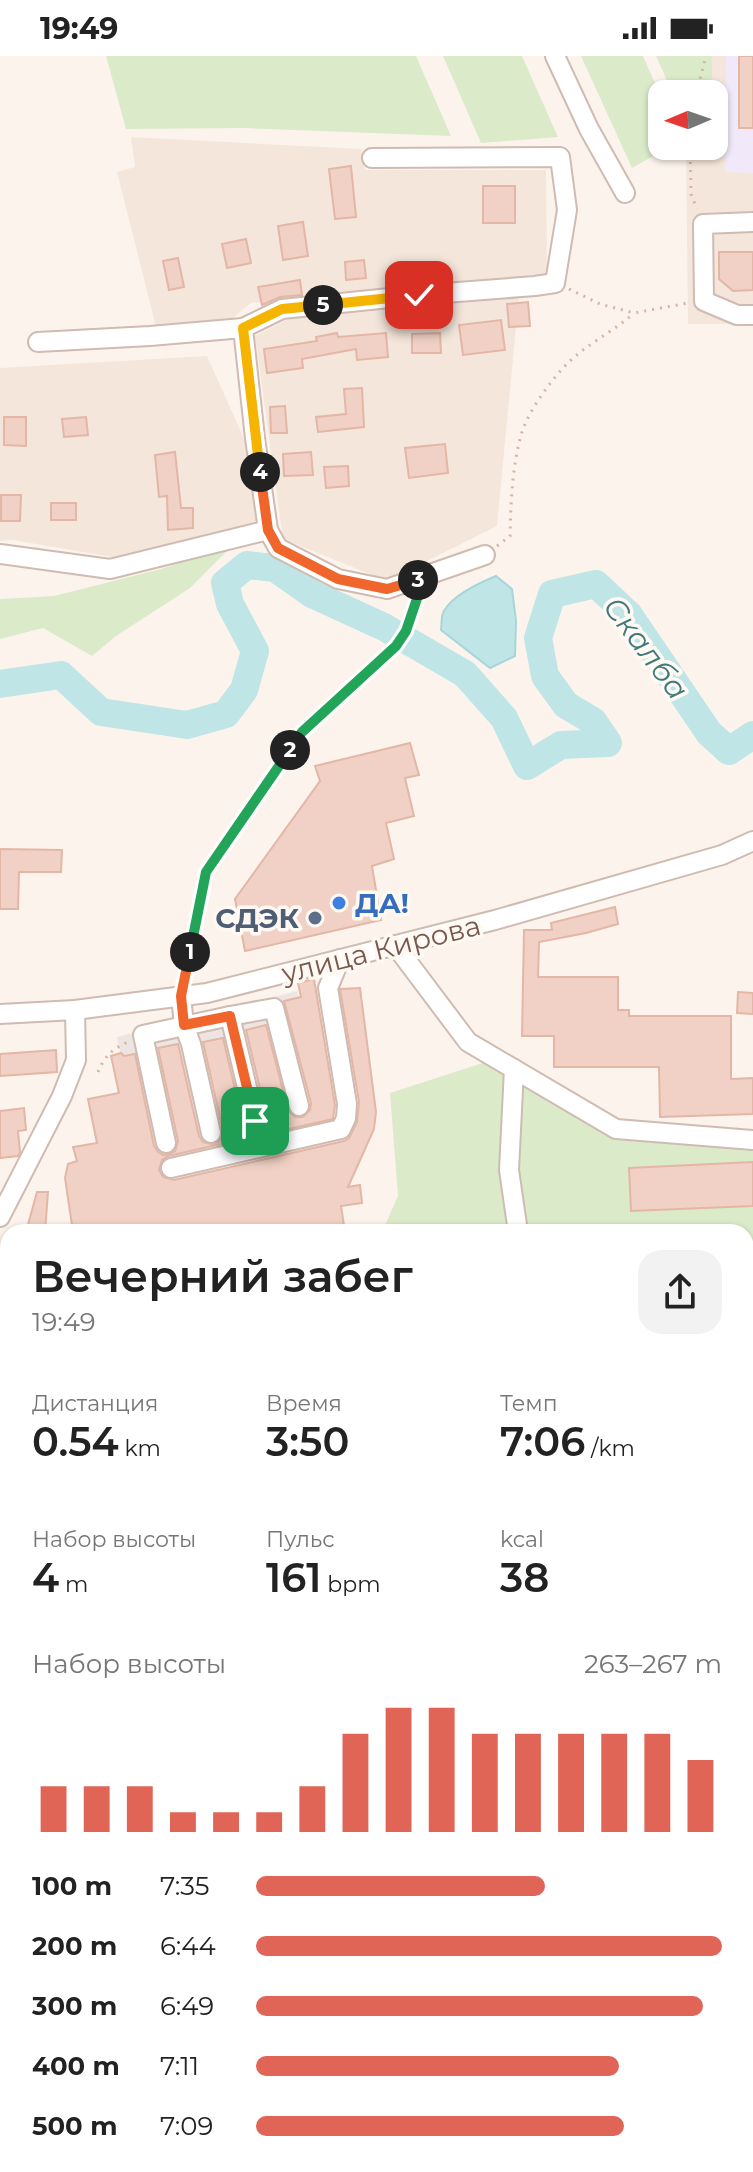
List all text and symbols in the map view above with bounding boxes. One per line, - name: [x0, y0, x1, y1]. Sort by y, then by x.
- text: 19:49: [40, 10, 118, 47]
- north arrow: [648, 80, 728, 160]
- map controls: [648, 80, 728, 160]
- pin: [385, 261, 453, 329]
- icon: check: [397, 273, 441, 317]
- pin: 5: [303, 285, 343, 325]
- text: 5: [316, 291, 330, 318]
- pin: 4: [240, 452, 280, 492]
- text: 4: [252, 458, 268, 485]
- pin: 3: [398, 560, 438, 600]
- text: 3: [411, 566, 425, 593]
- water label: Скалба: [595, 589, 697, 707]
- pin: 2: [270, 730, 310, 770]
- text: 2: [284, 736, 296, 763]
- place label: ДА!: [355, 886, 409, 920]
- marker: ДА!: [330, 894, 348, 912]
- place label: СДЭК: [215, 901, 299, 935]
- street label: улица Кирова: [277, 908, 484, 990]
- marker: СДЭК: [306, 909, 324, 927]
- pin: 1: [170, 932, 210, 972]
- text: 1: [186, 938, 194, 965]
- pin: [221, 1087, 289, 1155]
- icon: arrive: [233, 1099, 277, 1143]
- text: Вечерний забег: [32, 1249, 413, 1303]
- button: share: [638, 1250, 722, 1334]
- text: 19:49: [32, 1306, 96, 1338]
- text: Дистанция: [32, 1390, 158, 1417]
- text: Время: [266, 1390, 342, 1417]
- text: Темп: [500, 1390, 558, 1417]
- text: 0.54: [32, 1417, 119, 1466]
- text: 3:50: [266, 1417, 349, 1466]
- text: 7:06: [500, 1417, 585, 1466]
- text: km: [119, 1435, 161, 1462]
- text: /km: [585, 1435, 635, 1462]
- text: Набор высоты: [32, 1526, 196, 1553]
- text: Пульс: [266, 1526, 335, 1553]
- text: kcal: [500, 1526, 544, 1553]
- text: 4: [32, 1553, 59, 1602]
- text: 161: [266, 1553, 322, 1602]
- text: 38: [500, 1553, 549, 1602]
- text: m: [59, 1571, 88, 1598]
- text: bpm: [322, 1571, 381, 1598]
- text: Набор высоты: [32, 1648, 226, 1680]
- text: 263–267 m: [584, 1648, 722, 1680]
- text: 100 m: [32, 1870, 112, 1902]
- text: 7:35: [160, 1870, 209, 1902]
- text: 200 m: [32, 1930, 117, 1962]
- text: 6:44: [160, 1930, 216, 1962]
- text: 300 m: [32, 1990, 117, 2022]
- text: 6:49: [160, 1990, 214, 2022]
- text: 400 m: [32, 2050, 120, 2082]
- text: 7:11: [160, 2050, 199, 2082]
- text: 500 m: [32, 2110, 117, 2142]
- text: 7:09: [160, 2110, 213, 2142]

